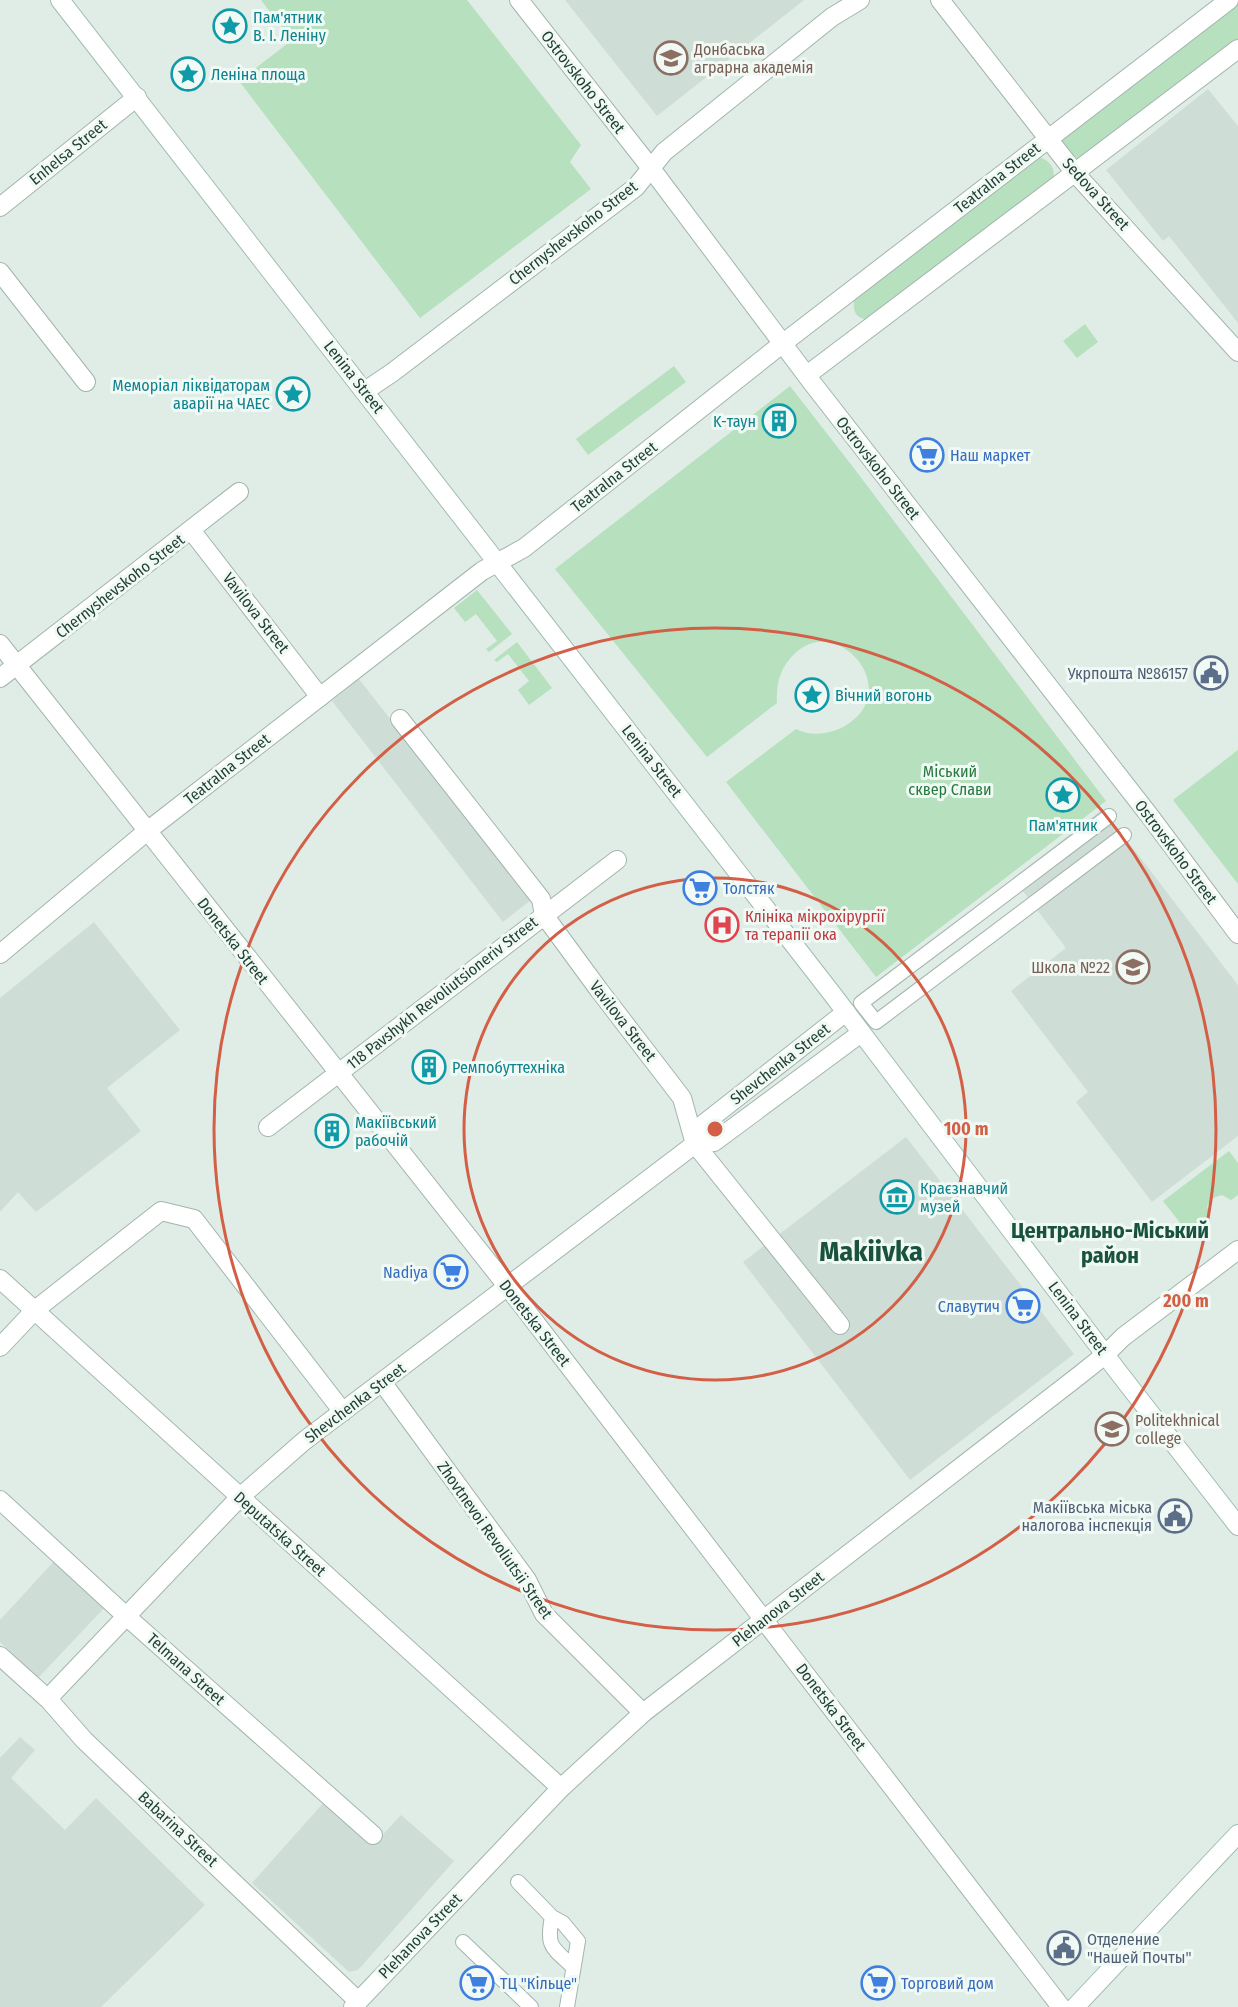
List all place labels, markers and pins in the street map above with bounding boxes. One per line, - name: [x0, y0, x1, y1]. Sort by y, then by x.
- place icon: Пам'ятник В. І. Леніну: [212, 8, 248, 44]
- place label: Пам'ятник В. І. Леніну: [253, 8, 327, 45]
- school or university icon: Донбаська аграрна академія: [653, 40, 689, 76]
- place label: Донбаська аграрна академія: [693, 40, 813, 77]
- place icon: Леніна площа: [170, 56, 206, 92]
- place label: Леніна площа: [211, 65, 306, 84]
- place label: Меморіал ліквідаторам аварії на ЧАЕС: [112, 376, 270, 413]
- place icon: Меморіал ліквідаторам аварії на ЧАЕС: [275, 376, 311, 412]
- building icon: K-таун: [761, 403, 797, 439]
- place label: K-таун: [713, 412, 756, 431]
- supermarket icon: Наш маркет: [909, 437, 945, 473]
- place label: Наш маркет: [950, 446, 1031, 465]
- public building icon: Укрпошта №86157: [1193, 655, 1229, 691]
- place label: Укрпошта №86157: [1067, 664, 1189, 683]
- place icon: Вічний вогонь: [794, 677, 830, 713]
- place label: Вічний вогонь: [835, 686, 932, 705]
- place icon: Пам'ятник: [1045, 777, 1081, 813]
- place label: Пам'ятник: [1028, 816, 1098, 835]
- supermarket icon: Толстяк: [682, 870, 718, 906]
- place label: Толстяк: [723, 879, 775, 898]
- hospital icon: Клініка мікрохірургії та терапії ока: [704, 907, 740, 943]
- place label: Клініка мікрохірургії та терапії ока: [745, 907, 886, 944]
- school or university icon: Школа №22: [1115, 949, 1151, 985]
- place label: Школа №22: [1031, 958, 1110, 977]
- building icon: Ремпобуттехніка: [411, 1049, 447, 1085]
- place label: Ремпобуттехніка: [452, 1058, 565, 1077]
- building icon: Макіївський рабочій: [314, 1113, 350, 1149]
- place label: Макіївський рабочій: [355, 1113, 437, 1150]
- centre of rings: [705, 1119, 725, 1139]
- museum icon: Краєзнавчий музей: [879, 1179, 915, 1215]
- place label: Краєзнавчий музей: [920, 1179, 1008, 1216]
- supermarket icon: Nadiya: [433, 1254, 469, 1290]
- place label: Nadiya: [383, 1263, 428, 1282]
- supermarket icon: Славутич: [1005, 1288, 1041, 1324]
- place label: Славутич: [938, 1297, 1000, 1316]
- school or university icon: Politekhnical college: [1094, 1411, 1130, 1447]
- place label: Politekhnical college: [1135, 1411, 1219, 1448]
- place label: Макіївська міська налогова інспекція: [1022, 1498, 1152, 1535]
- public building icon: Макіївська міська налогова інспекція: [1157, 1498, 1193, 1534]
- public building icon: Отделение "Нашей Почты": [1046, 1930, 1082, 1966]
- place label: Отделение "Нашей Почты": [1087, 1930, 1191, 1967]
- supermarket icon: ТЦ "Кільце": [459, 1965, 495, 2001]
- supermarket icon: Торговий дом: [860, 1965, 896, 2001]
- place label: ТЦ "Кільце": [500, 1974, 577, 1993]
- place label: Торговий дом: [901, 1974, 994, 1993]

